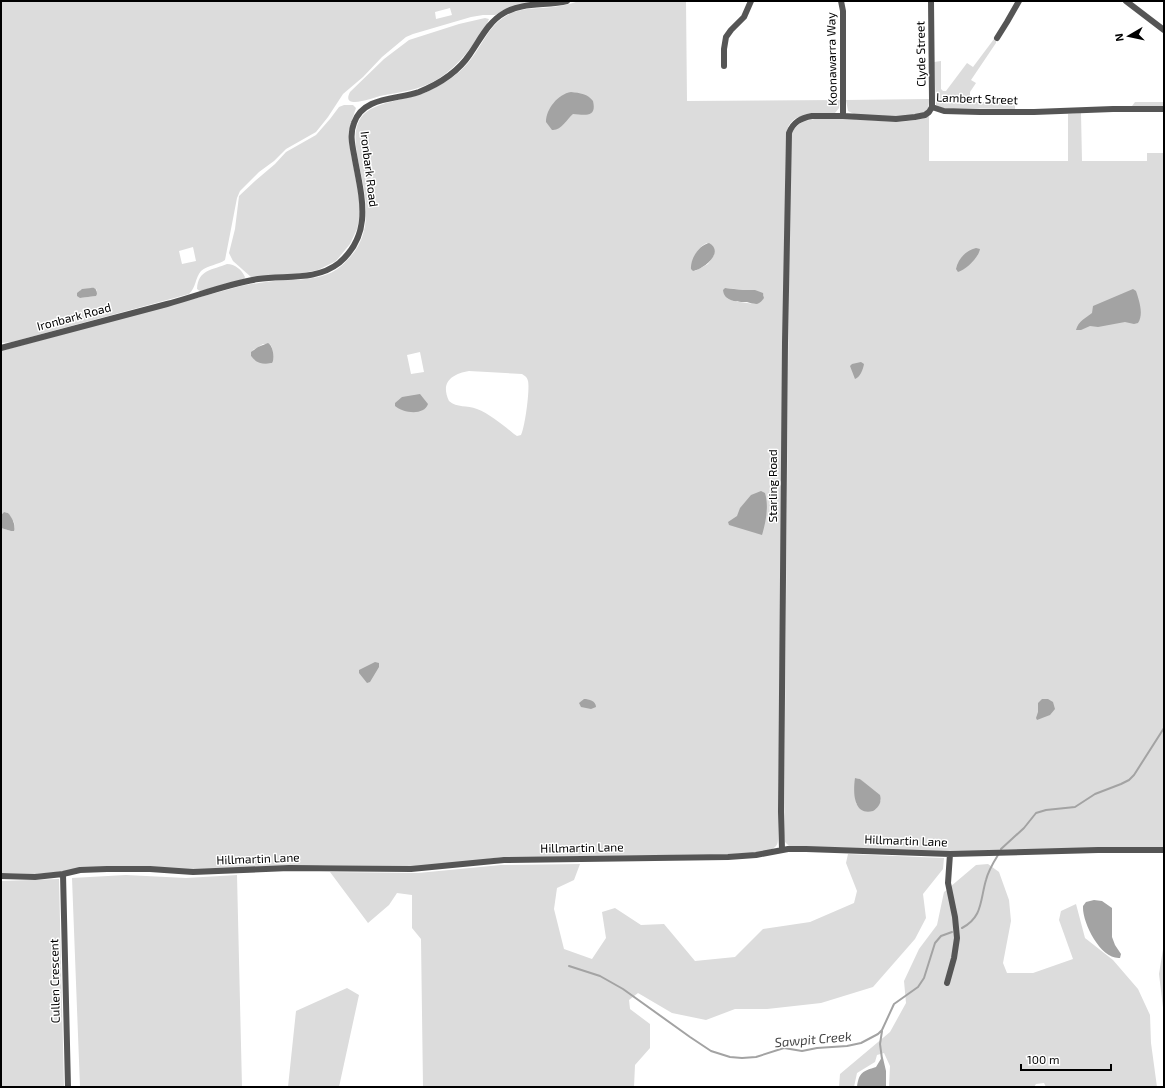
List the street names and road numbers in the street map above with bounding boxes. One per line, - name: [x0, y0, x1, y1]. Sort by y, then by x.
- street label: Koonawarra Way: [823, 12, 839, 106]
- street label: Clyde Street: [912, 21, 928, 87]
- street label: Lambert Street: [936, 90, 1019, 106]
- street label: Ironbark Road: [358, 130, 382, 208]
- street label: Ironbark Road: [35, 299, 112, 333]
- street label: Starling Road: [765, 449, 779, 523]
- street label: Hillmartin Lane: [864, 832, 948, 848]
- street label: Hillmartin Lane: [540, 839, 624, 855]
- street label: Hillmartin Lane: [216, 850, 300, 866]
- street label: Cullen Crescent: [46, 938, 62, 1023]

